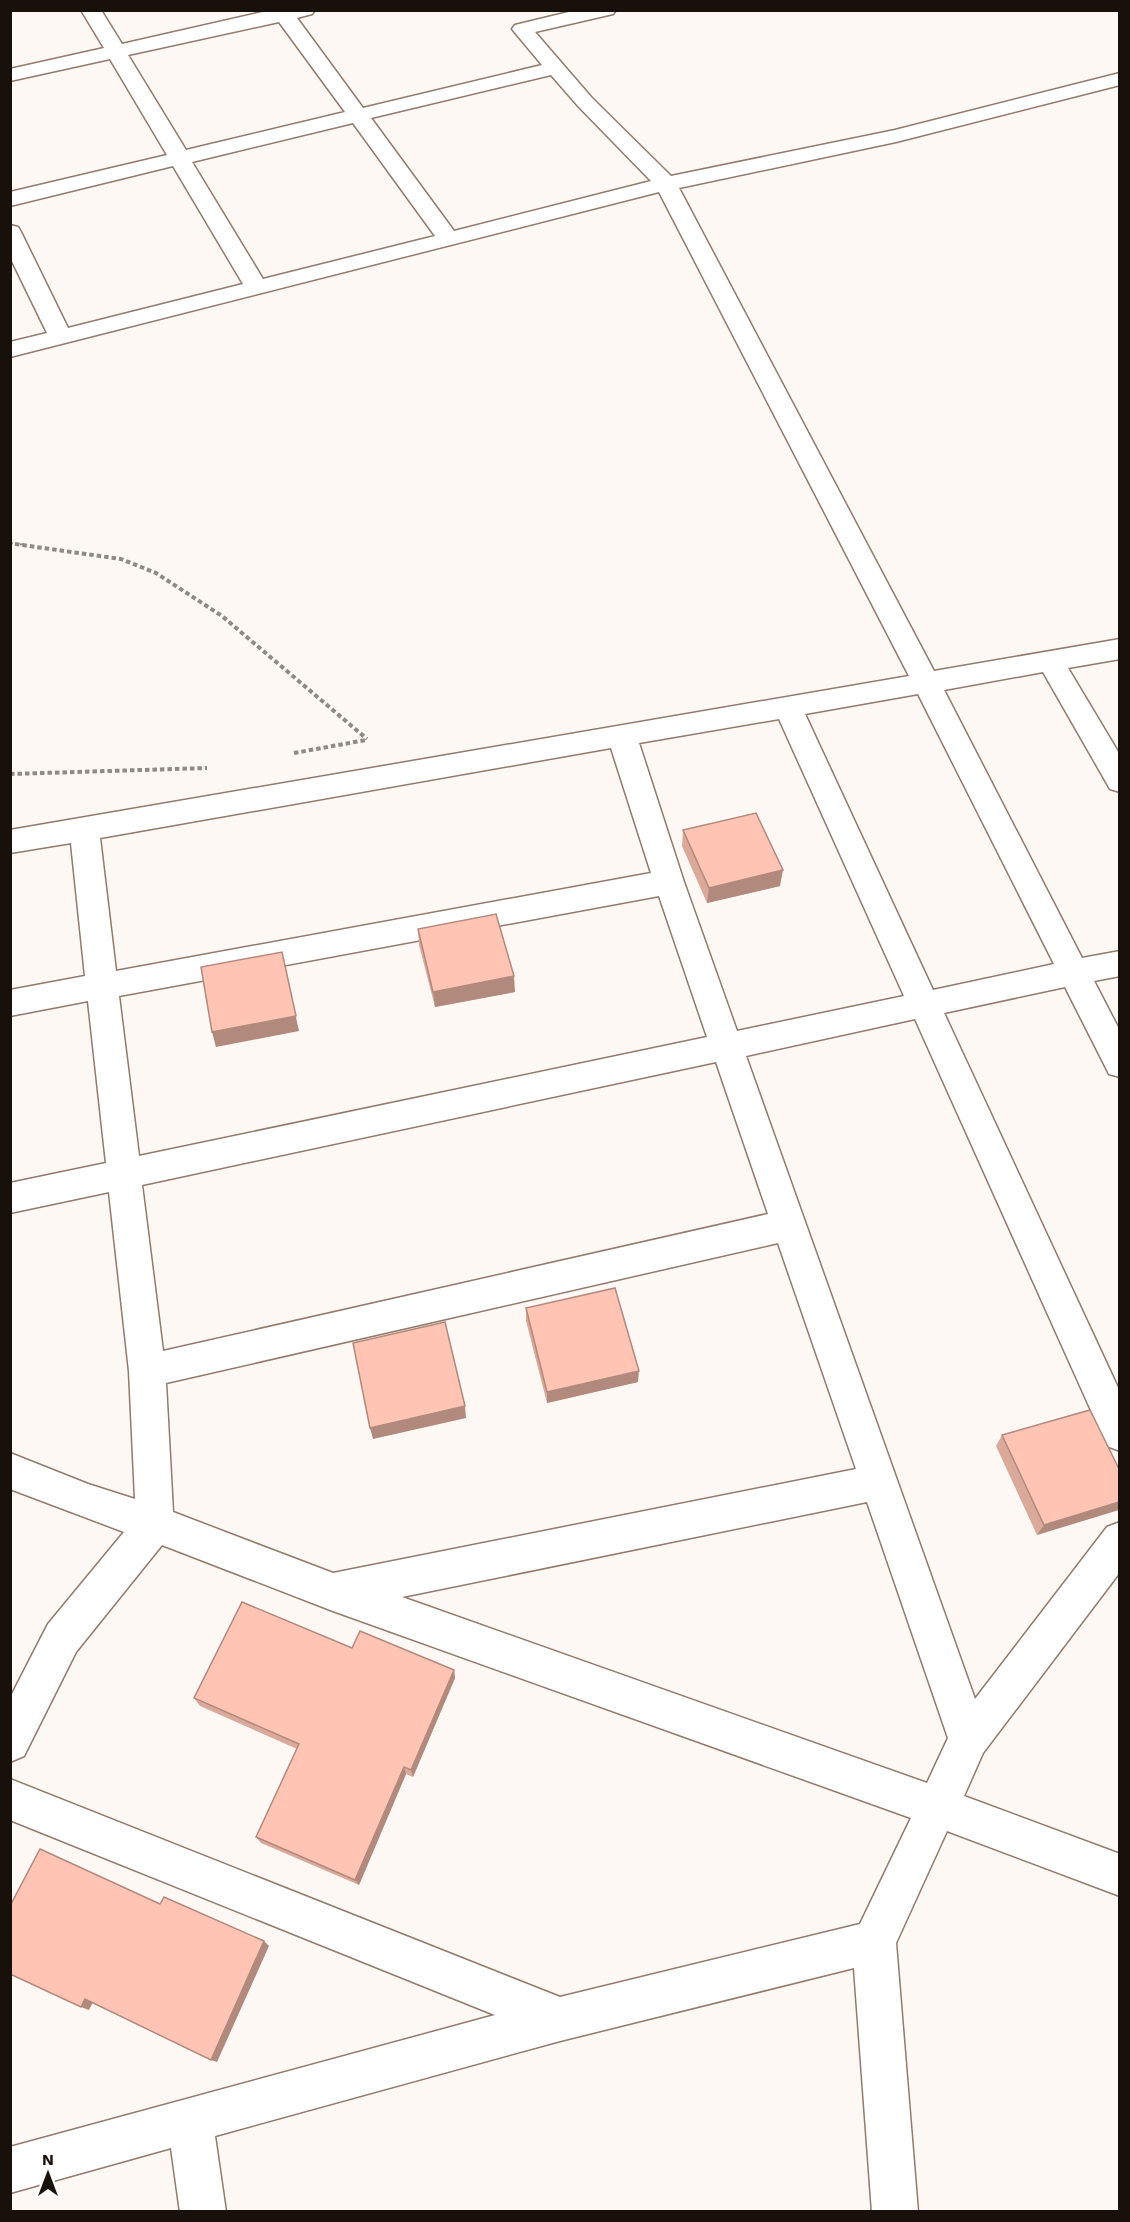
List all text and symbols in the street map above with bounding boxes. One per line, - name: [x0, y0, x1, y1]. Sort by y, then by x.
- north arrow: [18, 2144, 78, 2204]
- text: N: [42, 2150, 54, 2169]

